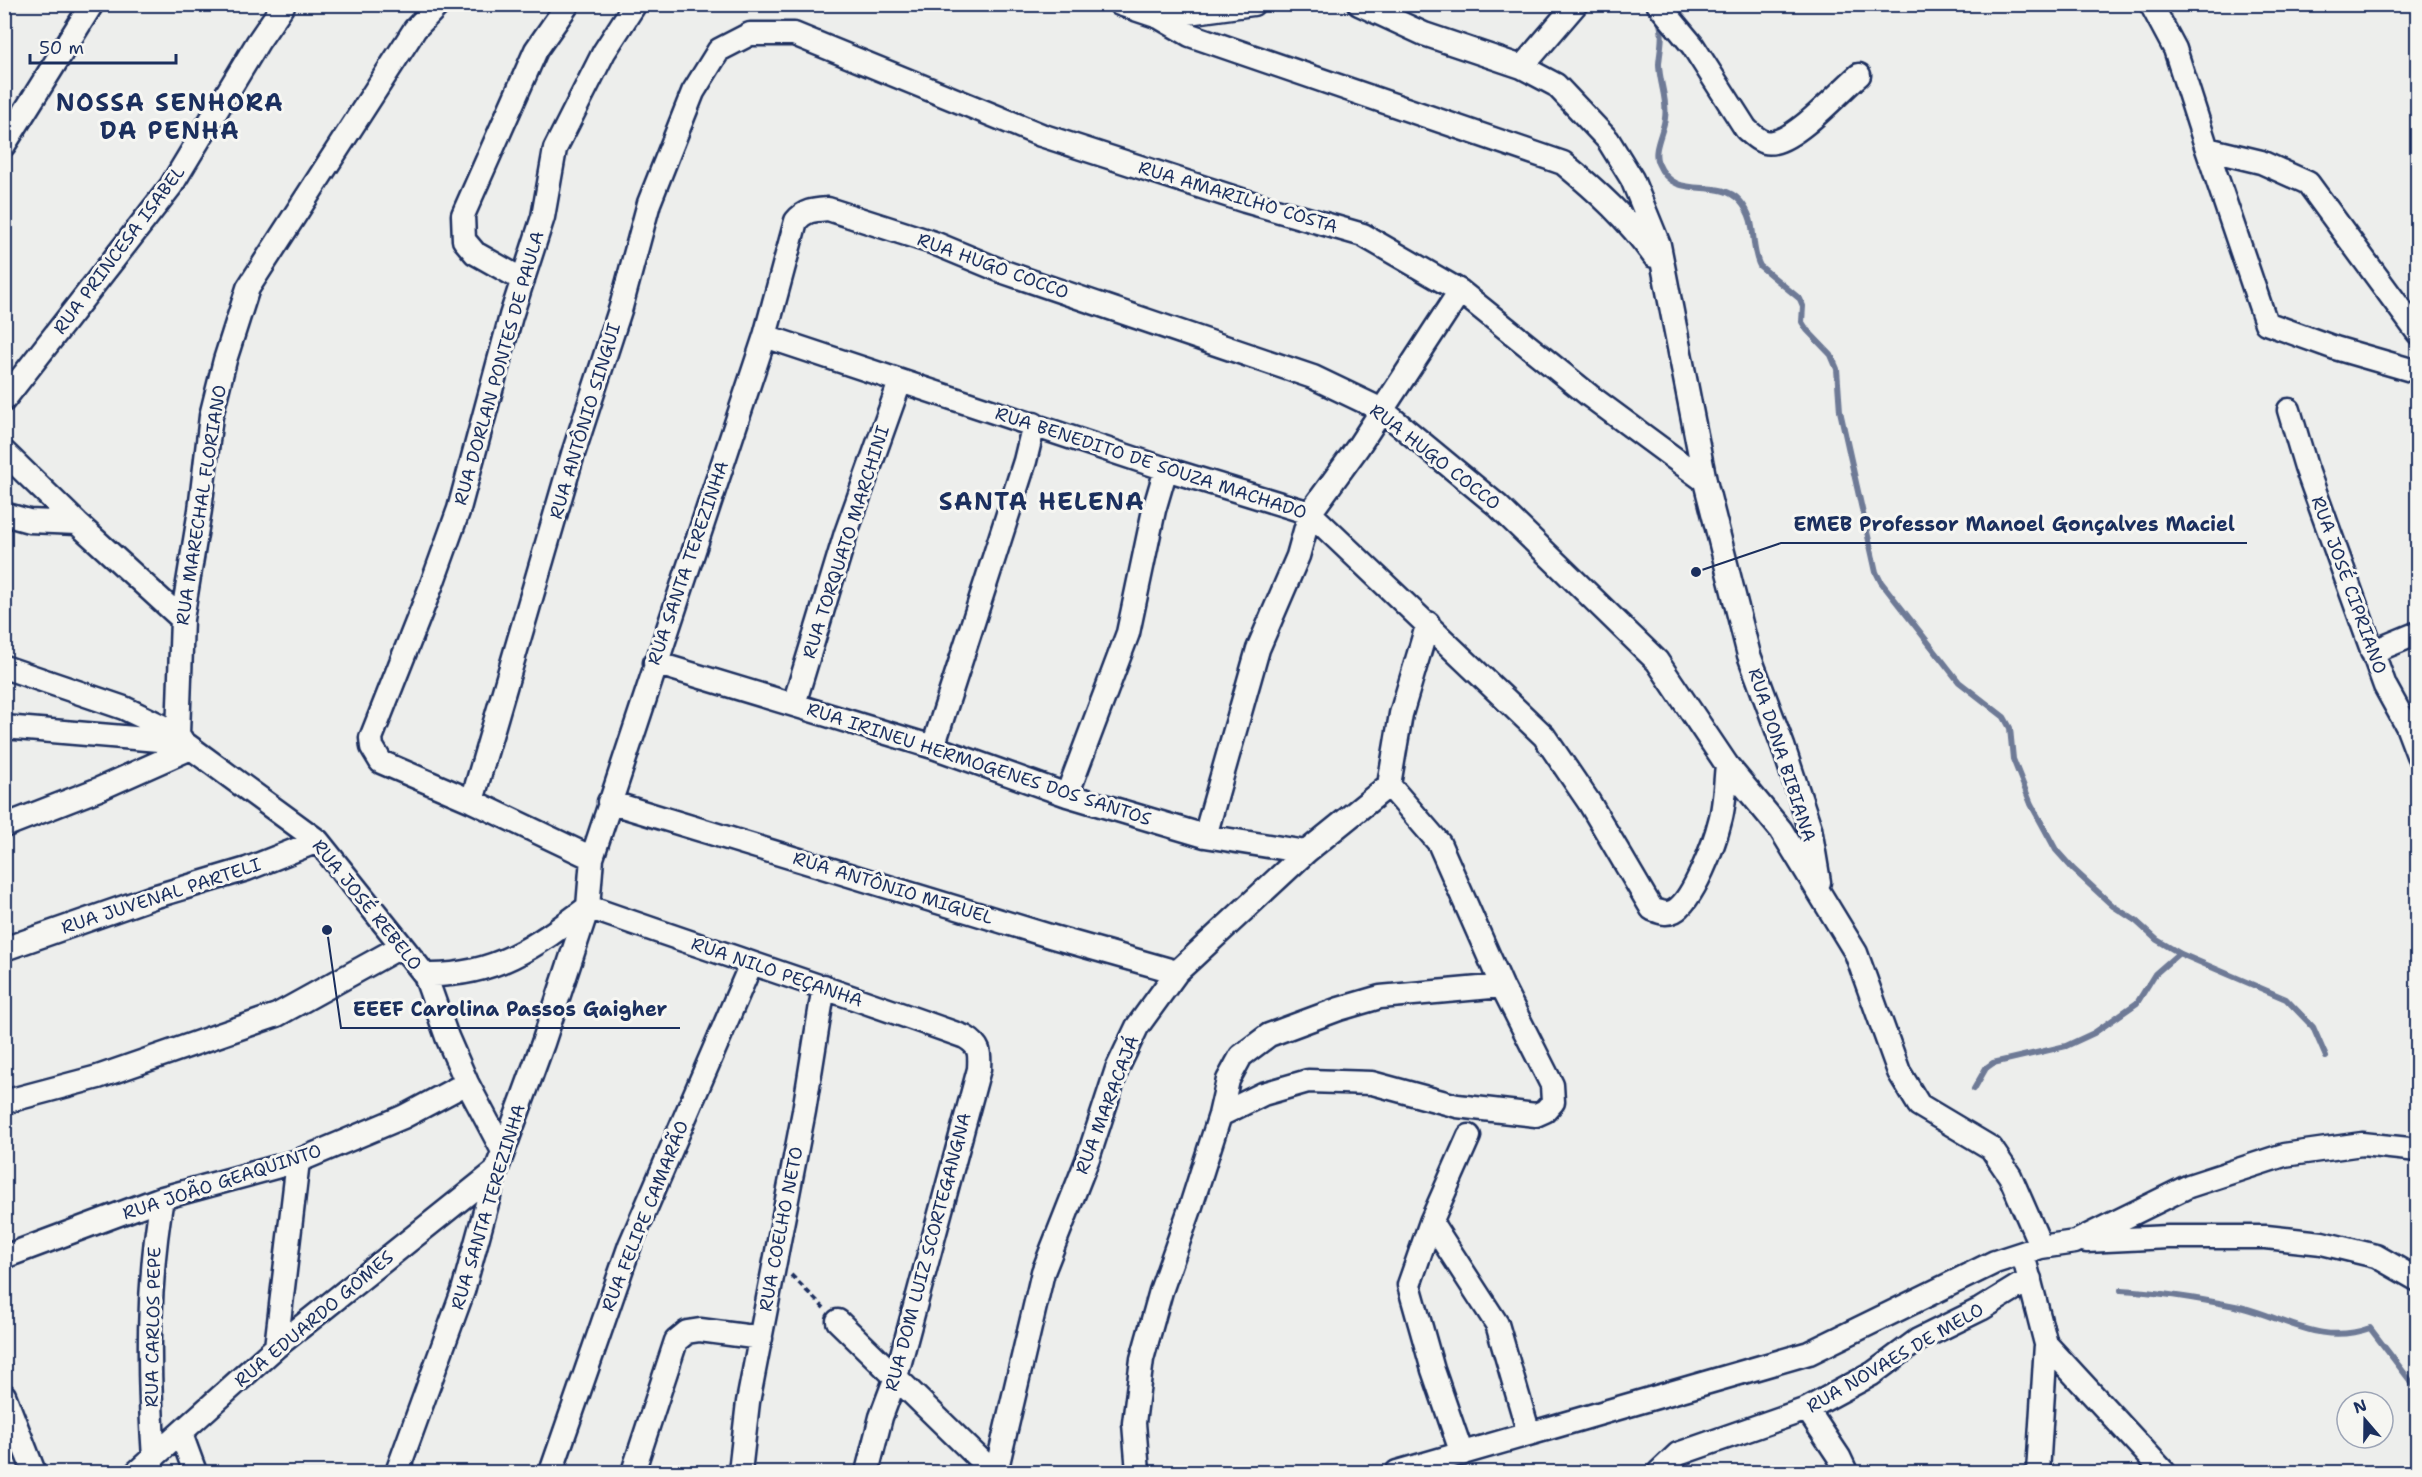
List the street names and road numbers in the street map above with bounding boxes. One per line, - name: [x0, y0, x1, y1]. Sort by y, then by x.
- street label: RUA AMARILHO COSTA: [1136, 155, 1340, 239]
- street label: RUA PRINCESA ISABEL: [48, 161, 190, 339]
- street label: RUA HUGO COCCO: [914, 227, 1072, 305]
- street label: RUA DORLAN PONTES DE PAULA: [448, 228, 550, 508]
- street label: RUA ANTÔNIO SINGUI: [544, 320, 626, 522]
- street label: RUA MARECHAL FLORIANO: [170, 383, 232, 627]
- street label: RUA HUGO COCCO: [1365, 398, 1505, 516]
- street label: RUA BENEDITO DE SOUZA MACHADO: [992, 401, 1310, 525]
- street label: RUA TORQUATO MARCHINI: [797, 422, 895, 662]
- street label: RUA SANTA TEREZINHA: [642, 458, 734, 668]
- street label: RUA JOSÉ CIPRIANO: [2306, 493, 2392, 677]
- street label: RUA DONA BIBIANA: [1743, 665, 1821, 845]
- street label: RUA IRINEU HERMOGENES DOS SANTOS: [804, 697, 1154, 831]
- street label: RUA JOSÉ REBELO: [307, 835, 427, 975]
- street label: RUA ANTÔNIO MIGUEL: [790, 846, 996, 930]
- street label: RUA JUVENAL PARTELI: [58, 852, 264, 940]
- street label: RUA NILO PEÇANHA: [688, 931, 866, 1013]
- street label: RUA MARACAJÁ: [1070, 1032, 1144, 1178]
- street label: RUA SANTA TEREZINHA: [445, 1101, 531, 1313]
- street label: RUA DOM LUIZ SCORTEGANGNA: [879, 1110, 977, 1394]
- street label: RUA FELIPE CAMARÃO: [596, 1117, 694, 1315]
- street label: RUA JOÃO GEAQUINTO: [119, 1138, 325, 1226]
- street label: RUA COELHO NETO: [753, 1145, 809, 1313]
- street label: RUA EDUARDO GOMES: [230, 1245, 398, 1393]
- street label: RUA CARLOS PEPE: [140, 1246, 166, 1408]
- street label: RUA NOVAES DE MELO: [1802, 1297, 1988, 1419]

